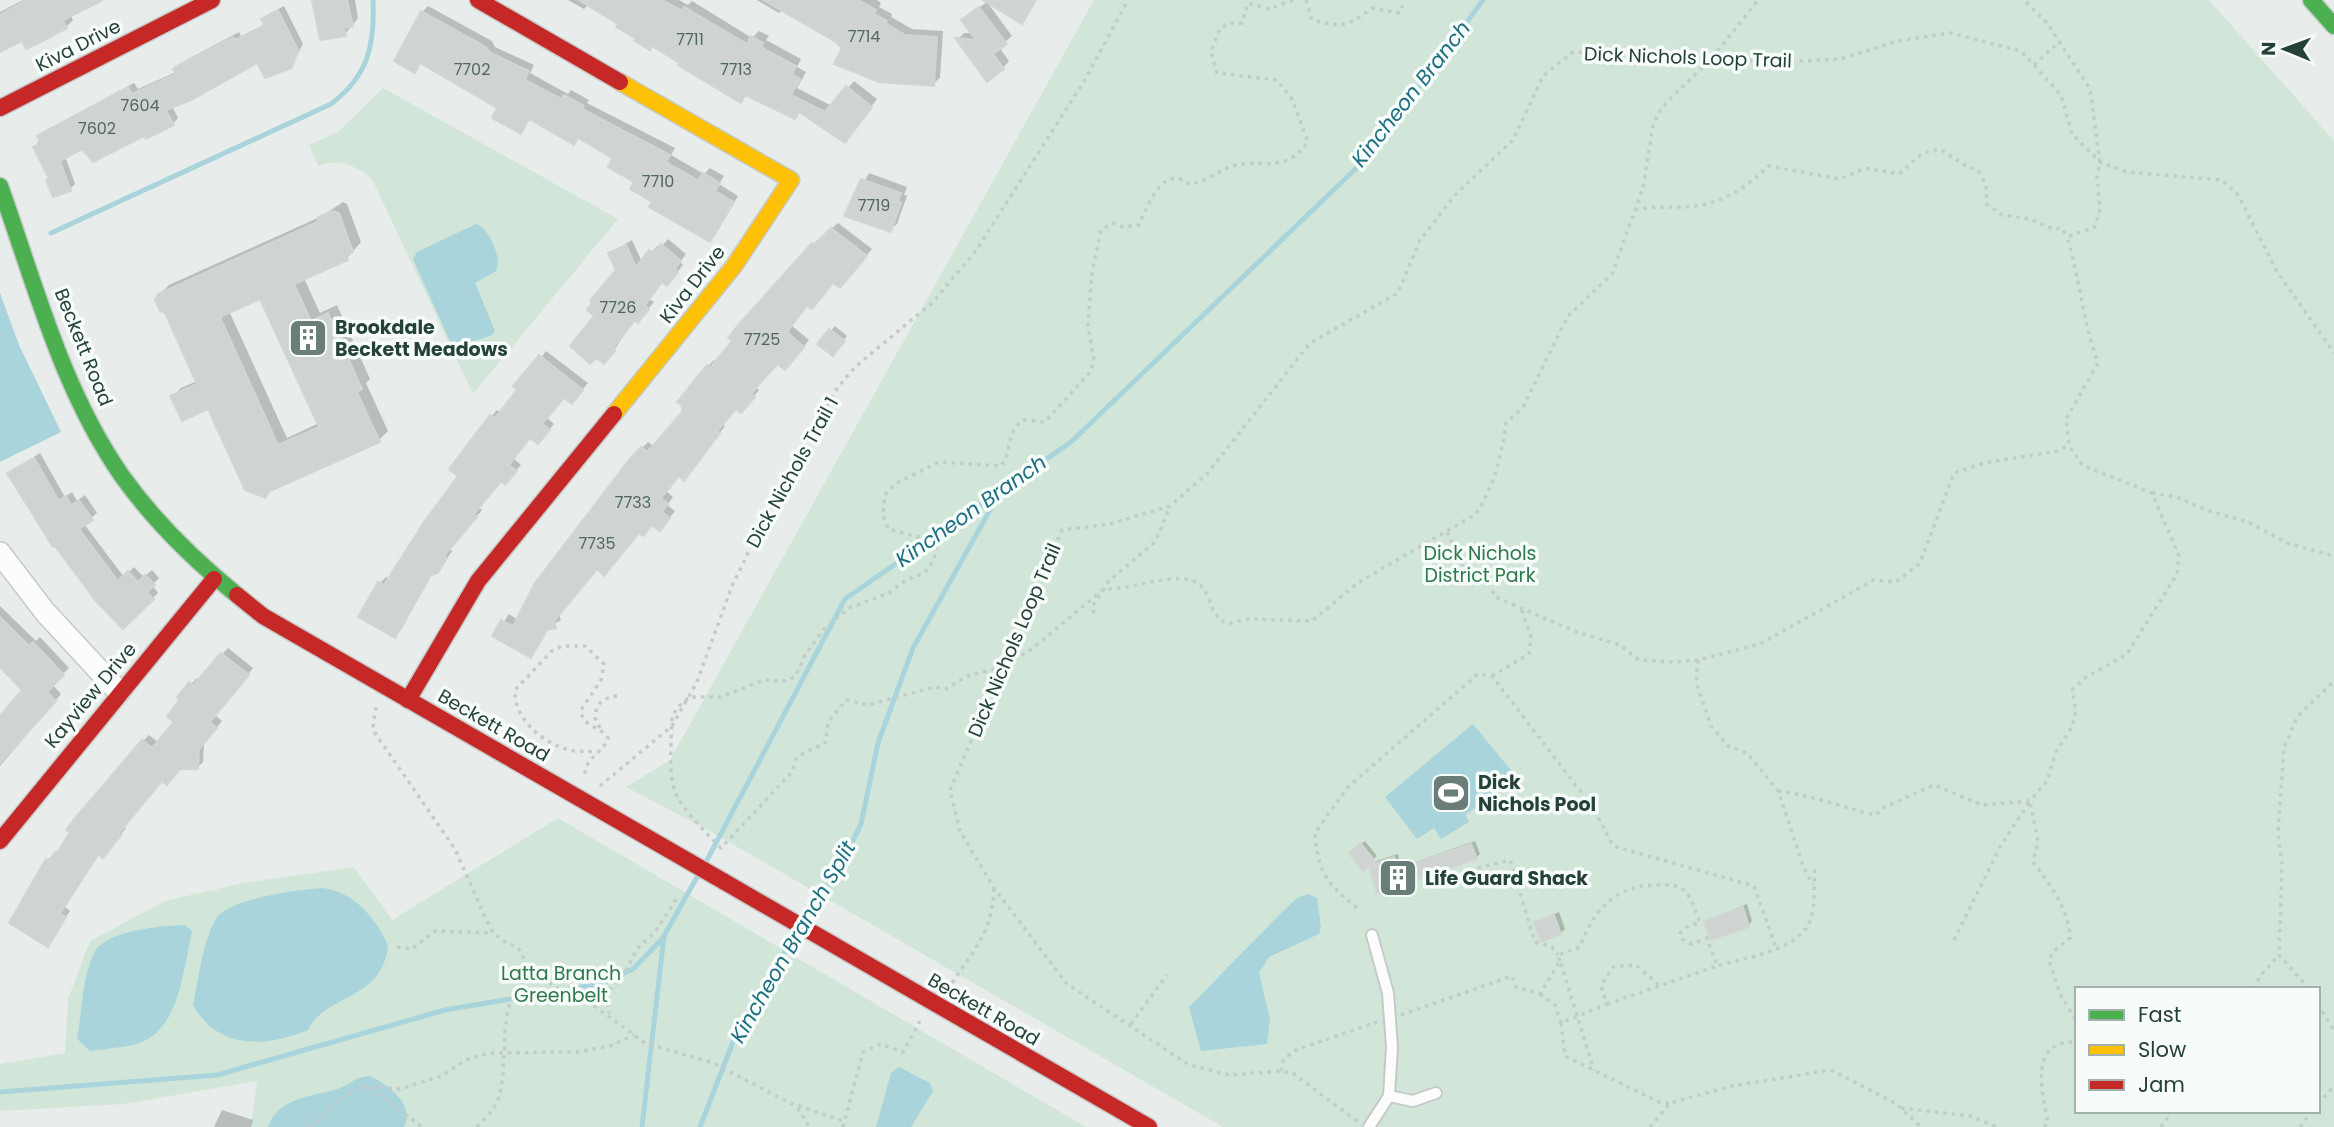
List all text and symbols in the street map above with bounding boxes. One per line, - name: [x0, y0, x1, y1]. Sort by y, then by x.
- street label: Kiva Drive: [31, 12, 125, 78]
- north arrow: [2250, 14, 2320, 84]
- water label: Kincheon Branch: [1344, 15, 1477, 173]
- house number: 7714: [848, 25, 880, 48]
- house number: 7711: [676, 28, 704, 51]
- street label: Dick Nichols Loop Trail: [1584, 40, 1792, 75]
- text: N: [2255, 41, 2282, 56]
- house number: 7702: [454, 58, 490, 81]
- house number: 7713: [720, 58, 752, 81]
- house number: 7604: [120, 94, 160, 117]
- house number: 7602: [78, 117, 116, 140]
- house number: 7710: [642, 170, 674, 193]
- house number: 7719: [858, 194, 890, 217]
- street label: Kiva Drive: [653, 240, 731, 329]
- street label: Beckett Road: [48, 284, 119, 410]
- house number: 7726: [600, 296, 636, 319]
- place label: Brookdale Beckett Meadows: [335, 314, 508, 363]
- building icon: Brookdale Beckett Meadows: [287, 317, 329, 359]
- house number: 7725: [744, 328, 780, 351]
- street label: Dick Nichols Trail 1: [740, 392, 845, 553]
- water label: Kincheon Branch: [889, 448, 1052, 574]
- house number: 7733: [615, 491, 651, 514]
- house number: 7735: [579, 532, 615, 555]
- street label: Dick Nichols Loop Trail: [961, 539, 1068, 741]
- park label: Dick Nichols District Park: [1424, 540, 1536, 589]
- street label: Kayview Drive: [38, 637, 143, 754]
- street label: Beckett Road: [433, 683, 555, 768]
- place label: Dick Nichols Pool: [1478, 769, 1596, 818]
- sports icon: Dick Nichols Pool: [1430, 772, 1472, 814]
- water label: Kincheon Branch Split: [723, 835, 862, 1048]
- building icon: Life Guard Shack: [1377, 857, 1419, 899]
- place label: Life Guard Shack: [1425, 865, 1588, 892]
- park label: Latta Branch Greenbelt: [501, 960, 621, 1009]
- street label: Beckett Road: [923, 967, 1045, 1052]
- legend: [2075, 987, 2320, 1113]
- text: Fast: [2138, 1000, 2181, 1029]
- text: Slow: [2138, 1035, 2186, 1064]
- text: Jam: [2138, 1070, 2185, 1099]

